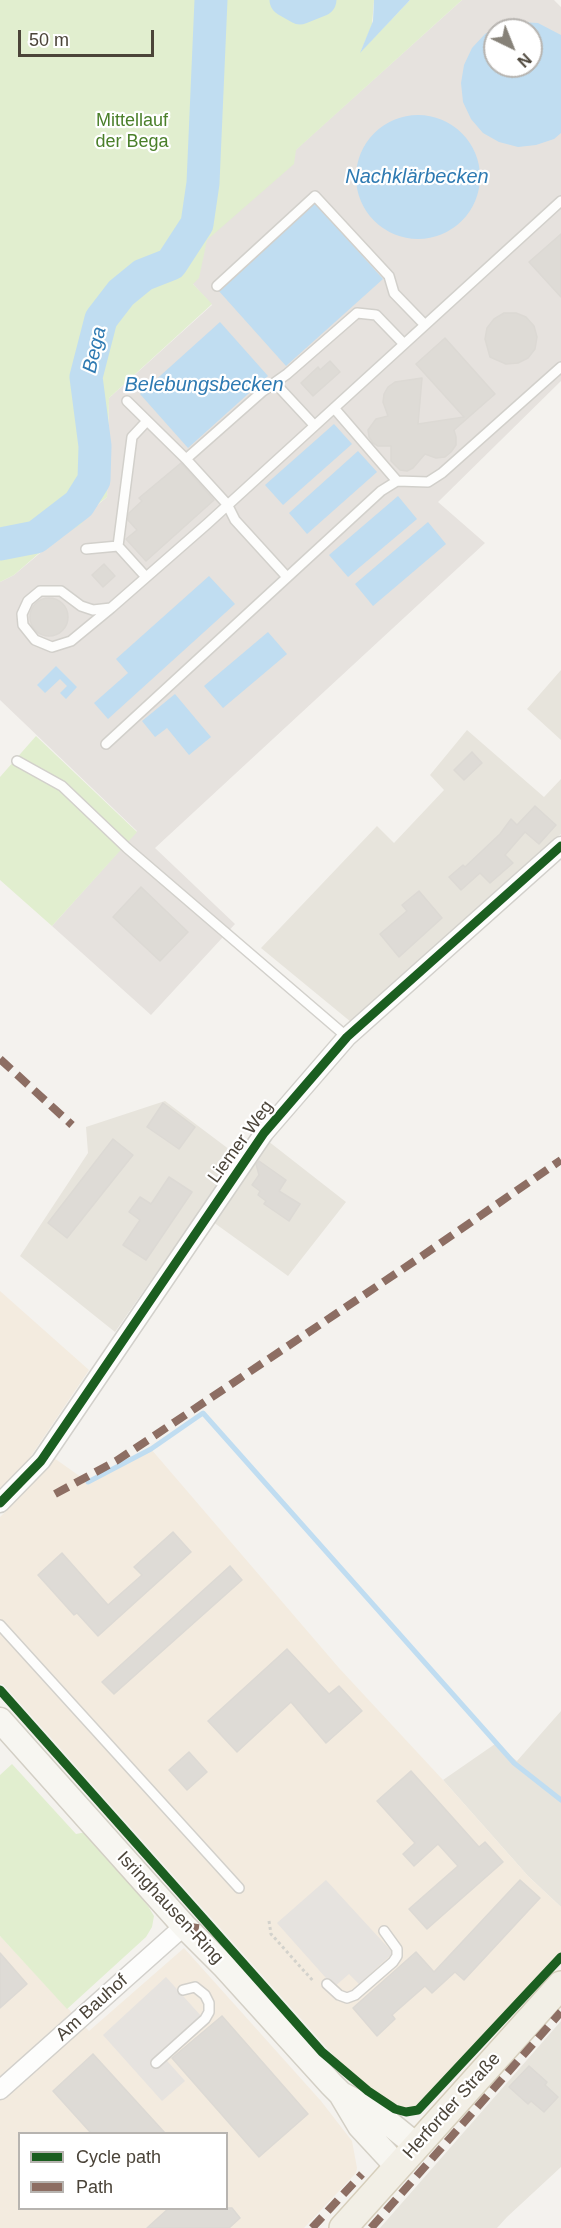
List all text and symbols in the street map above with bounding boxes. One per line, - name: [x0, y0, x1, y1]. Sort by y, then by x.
- scale bar: [21, 18, 158, 56]
- north arrow: [483, 18, 543, 78]
- text: 50 m: [29, 30, 69, 50]
- text: N: [514, 50, 534, 70]
- park label: Mittellauf der Bega: [95, 110, 169, 152]
- water label: Nachklärbecken: [345, 165, 489, 189]
- water label: Bega: [78, 325, 112, 375]
- water label: Belebungsbecken: [124, 373, 284, 397]
- street label: Liemer Weg: [204, 1097, 278, 1187]
- street label: Isringhausen-Ring: [112, 1847, 228, 1969]
- street label: Am Bauhof: [52, 1970, 132, 2046]
- street label: Herforder Straße: [399, 2049, 505, 2163]
- legend: [18, 2132, 228, 2210]
- text: Cycle path: [76, 2147, 161, 2167]
- text: Path: [76, 2177, 113, 2197]

